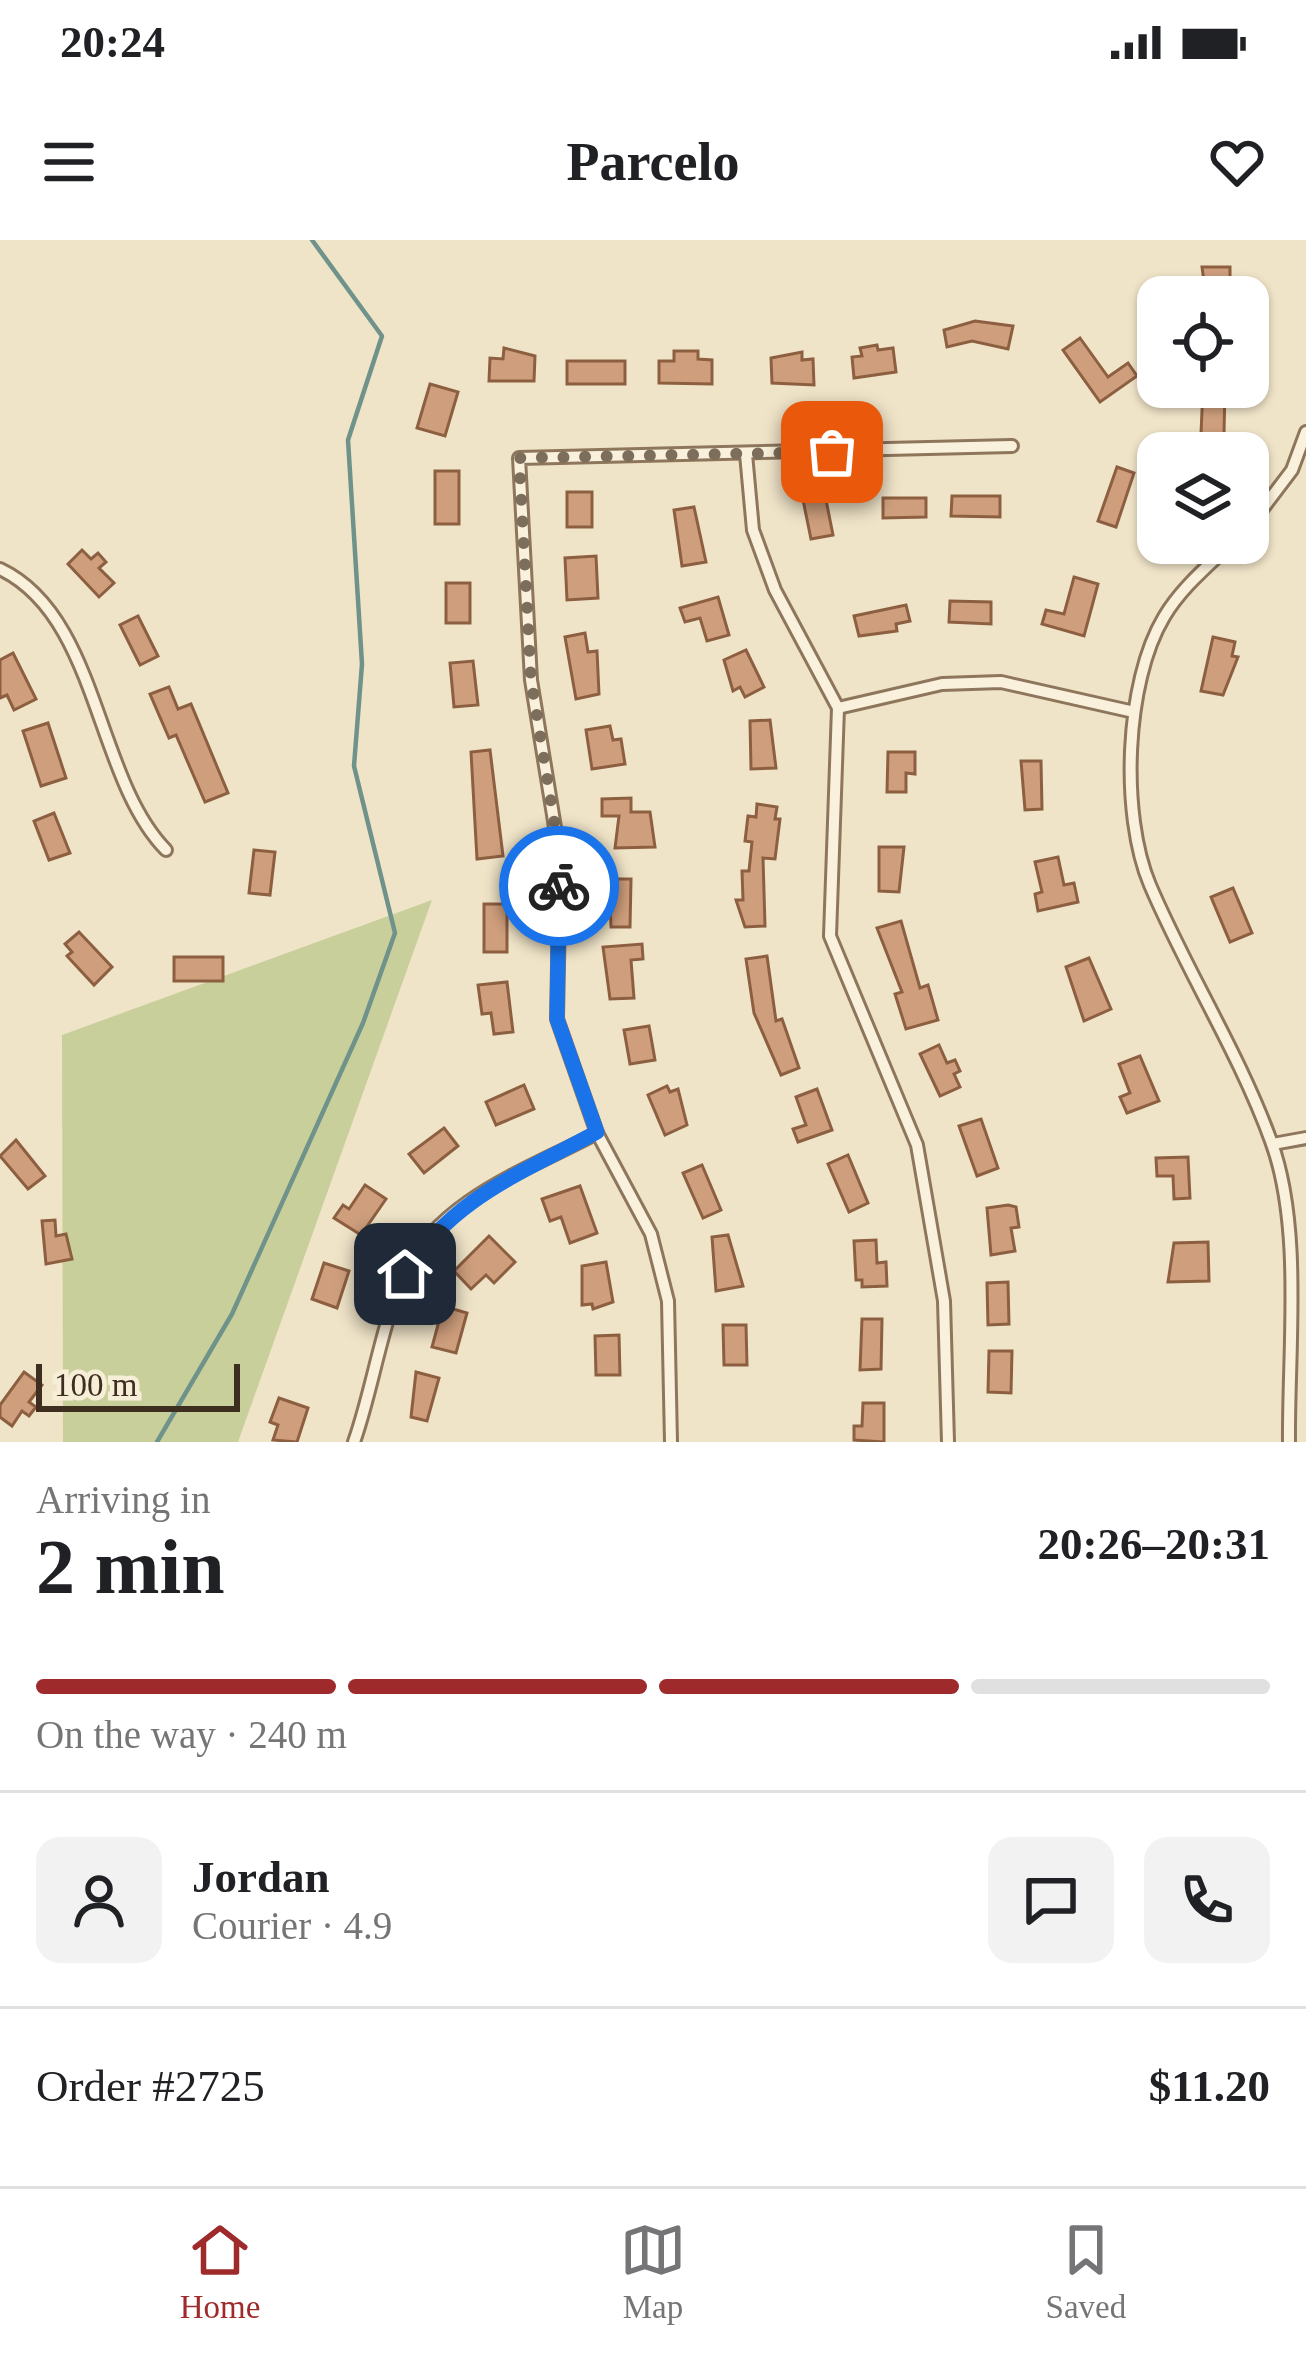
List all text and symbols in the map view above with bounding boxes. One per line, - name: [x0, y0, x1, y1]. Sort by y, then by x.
- text: 20:24: [60, 17, 165, 67]
- icon: menu: [36, 129, 102, 195]
- icon: heart: [1204, 129, 1270, 195]
- text: Parcelo: [567, 132, 739, 192]
- map controls: [1137, 276, 1269, 564]
- button: locate: [1137, 276, 1269, 408]
- pin: [781, 401, 883, 503]
- icon: bag: [799, 419, 865, 485]
- button: layers: [1137, 432, 1269, 564]
- courier: [499, 826, 619, 946]
- icon: bike: [526, 853, 592, 919]
- pin: [354, 1223, 456, 1325]
- icon: home: [372, 1241, 438, 1307]
- scale bar: [36, 1358, 240, 1411]
- text: 100 m: [54, 1367, 137, 1403]
- text: Arriving in: [36, 1478, 210, 1521]
- text: 20:26–20:31: [1038, 1519, 1270, 1569]
- text: 2 min: [36, 1523, 225, 1610]
- text: On the way · 240 m: [36, 1713, 347, 1756]
- button: person: [36, 1837, 162, 1963]
- button: chat: [988, 1837, 1114, 1963]
- button: phone: [1144, 1837, 1270, 1963]
- text: Jordan: [192, 1852, 330, 1902]
- text: Courier · 4.9: [192, 1904, 392, 1947]
- text: Order #2725: [36, 2061, 265, 2111]
- text: $11.20: [1149, 2061, 1270, 2111]
- tab: Home: [180, 2217, 260, 2326]
- tab: Map: [620, 2217, 686, 2326]
- tab: Saved: [1046, 2217, 1126, 2326]

